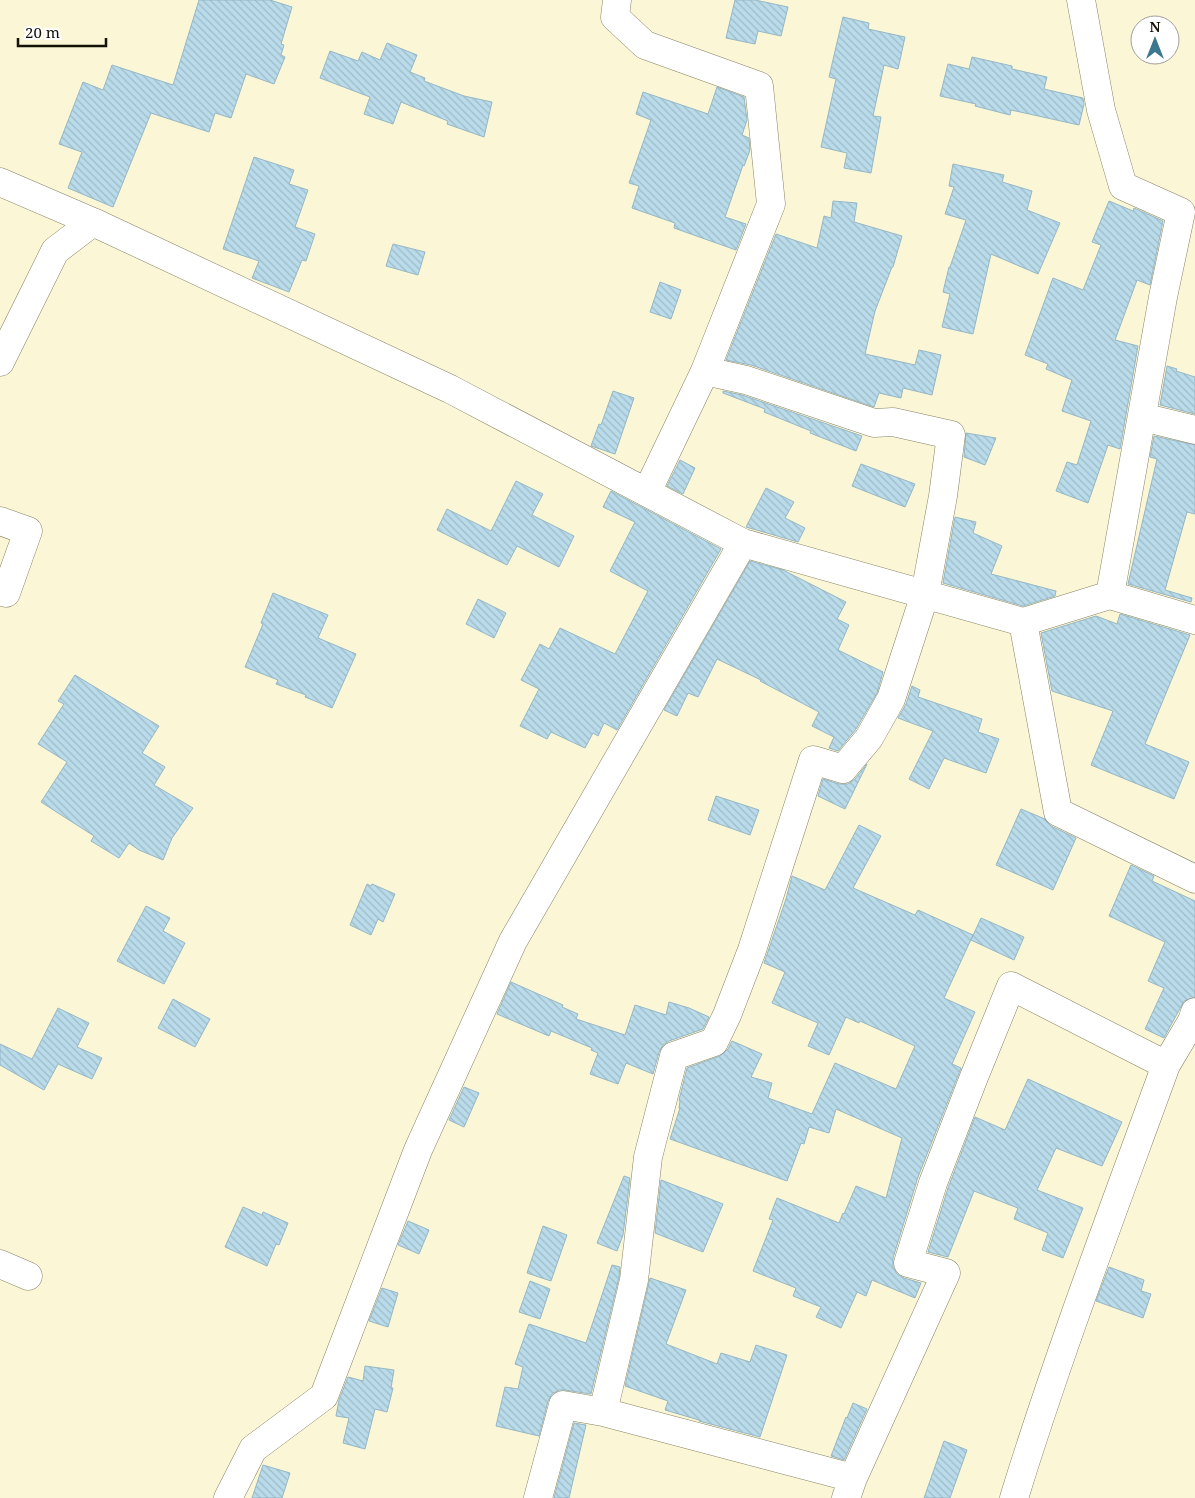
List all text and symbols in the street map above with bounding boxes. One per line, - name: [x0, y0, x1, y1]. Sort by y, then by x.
- scale bar: [18, 15, 105, 47]
- north arrow: [1130, 15, 1180, 65]
- text: N: [1149, 17, 1161, 36]
- text: 20 m: [25, 22, 60, 42]

